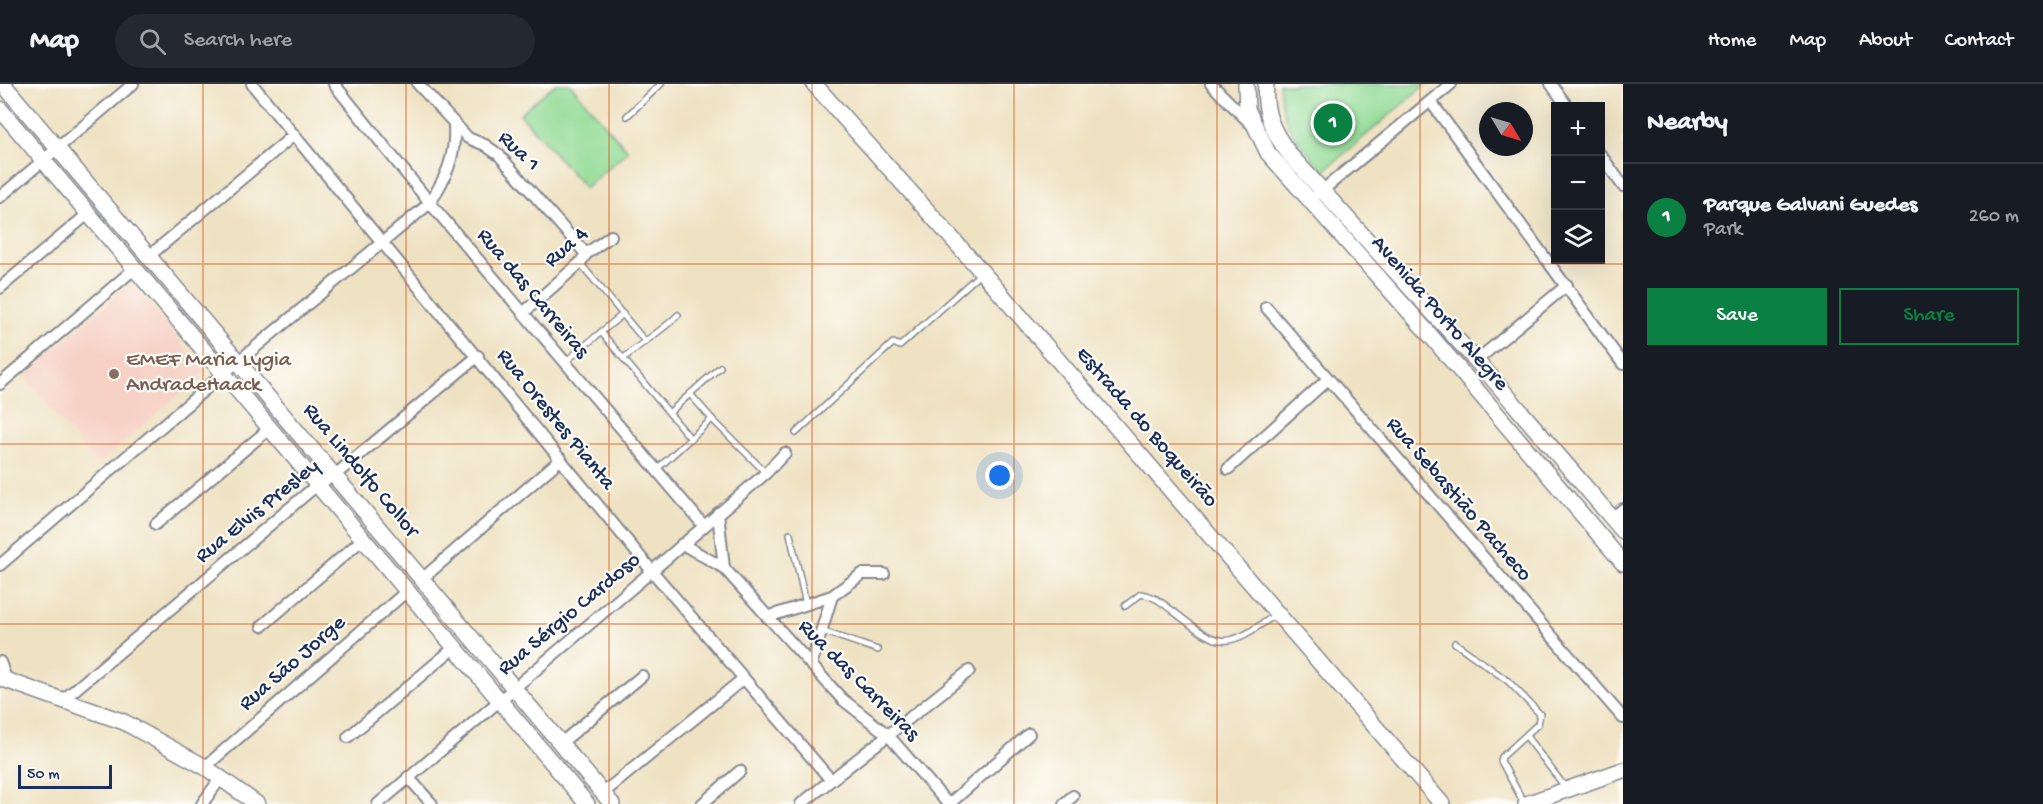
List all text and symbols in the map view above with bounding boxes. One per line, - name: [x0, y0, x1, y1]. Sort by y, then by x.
- search box: [115, 14, 535, 68]
- text: Map: [30, 25, 79, 58]
- icon: search: [136, 25, 169, 58]
- text: Search here: [184, 28, 292, 54]
- text: Home: [1708, 29, 1756, 54]
- text: Map: [1789, 29, 1826, 54]
- text: About: [1859, 29, 1912, 54]
- text: Contact: [1945, 29, 2013, 54]
- pin: 1: [1314, 100, 1352, 146]
- north arrow: [1479, 102, 1533, 156]
- map controls: [1551, 102, 1605, 264]
- button: +: [1551, 102, 1605, 156]
- text: Nearby: [1647, 108, 1728, 139]
- street label: Rua 1: [492, 126, 544, 178]
- button: −: [1551, 156, 1605, 210]
- text: Parque Galvani Guedes: [1704, 193, 1917, 219]
- text: 1: [1662, 206, 1671, 229]
- text: 260 m: [1969, 206, 2019, 229]
- button: layers: [1551, 210, 1605, 264]
- text: Park: [1704, 219, 1742, 242]
- street label: Rua 4: [540, 222, 595, 274]
- street label: Rua das Carreiras: [470, 224, 594, 365]
- street label: Avenida Porto Alegre: [1364, 231, 1514, 397]
- button: Save: [1647, 288, 1827, 345]
- button: Share: [1839, 288, 2019, 345]
- street label: Estrada do Boqueirão: [1069, 342, 1223, 514]
- street label: Rua Orestes Pianta: [490, 344, 620, 496]
- place label: EMEF Maria Lygia AndradeHaack: [126, 348, 292, 399]
- marker: EMEF Maria Lygia AndradeHaack: [107, 367, 121, 381]
- street label: Rua Lindolfo Collor: [296, 399, 425, 545]
- street label: Rua Sebastião Pacheco: [1380, 413, 1536, 587]
- street label: Rua Elvis Presley: [191, 454, 325, 570]
- your location: [985, 461, 1014, 490]
- street label: Rua Sérgio Cardoso: [493, 548, 647, 682]
- street label: Rua São Jorge: [234, 610, 352, 717]
- street label: Rua das Carreiras: [792, 615, 925, 748]
- scale bar: [18, 762, 112, 790]
- text: 50 m: [27, 766, 60, 785]

